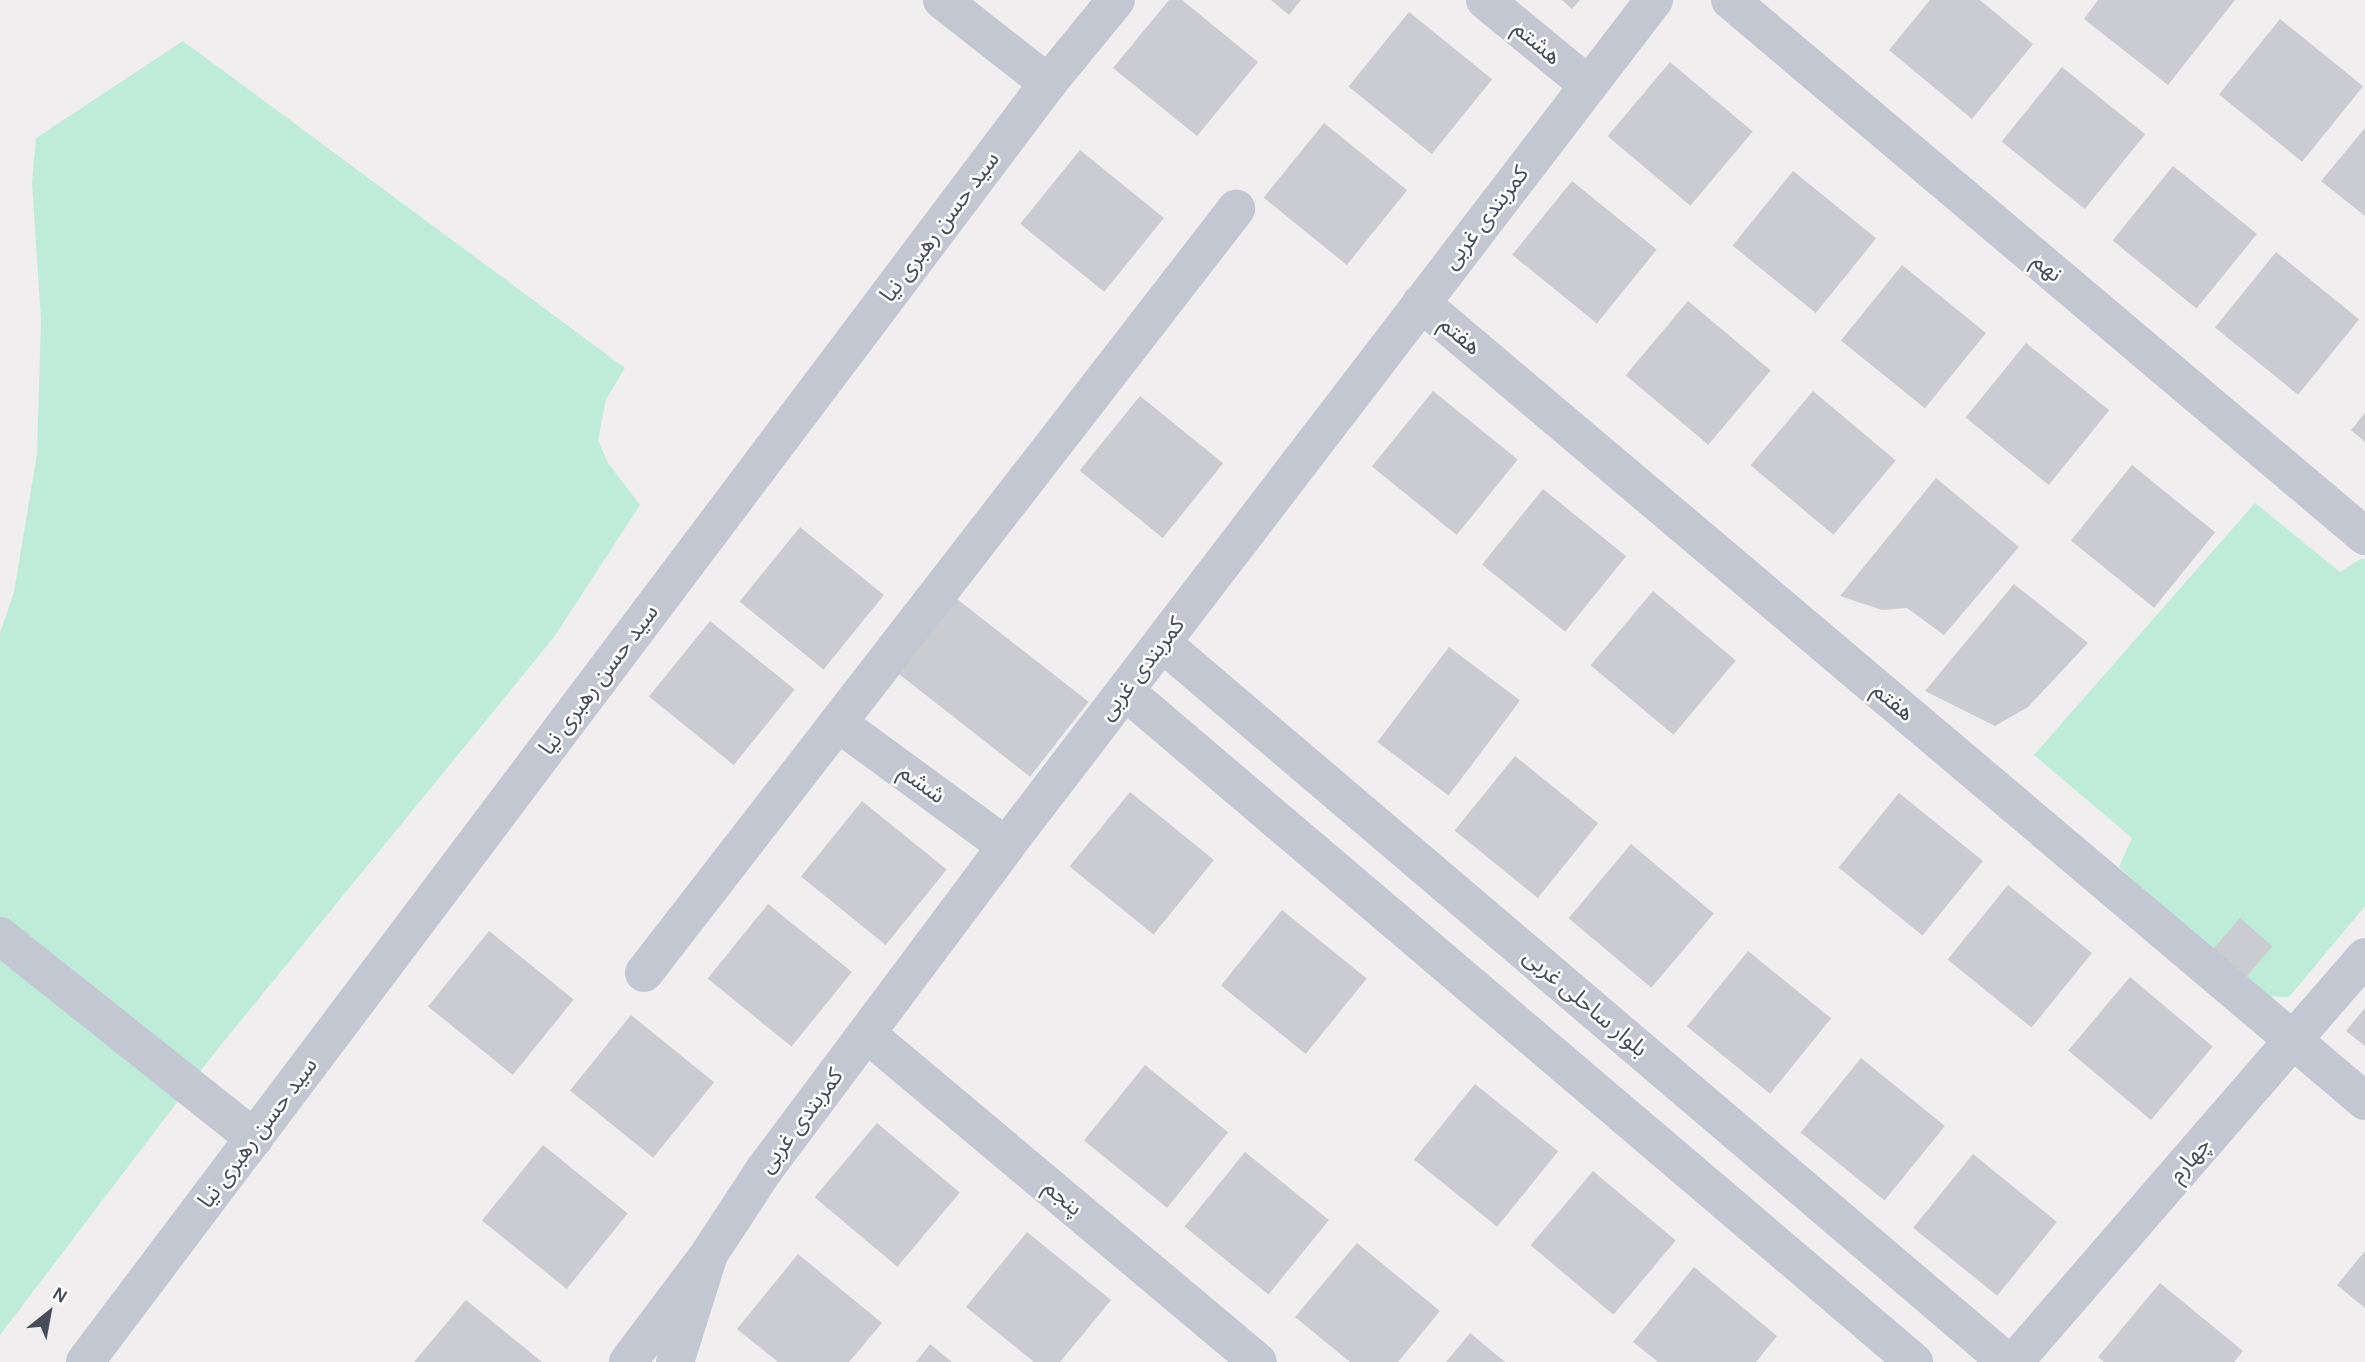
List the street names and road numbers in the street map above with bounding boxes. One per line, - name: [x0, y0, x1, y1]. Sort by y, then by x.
- street label: هشتم: [1507, 15, 1567, 71]
- street label: سید حسن رهبری نیا: [874, 146, 1006, 308]
- street label: کمربندی غربی: [1437, 161, 1535, 275]
- street label: نهم: [2026, 248, 2068, 288]
- street label: هفتم: [1433, 311, 1487, 361]
- street label: سید حسن رهبری نیا: [533, 599, 665, 761]
- street label: کمربندی غربی: [1093, 612, 1191, 726]
- street label: هفتم: [1866, 677, 1920, 727]
- street label: ششم: [893, 758, 951, 810]
- street label: بلوار ساحلی غربی: [1517, 943, 1653, 1063]
- street label: سید حسن رهبری نیا: [192, 1052, 324, 1214]
- street label: کمربندی غربی: [753, 1063, 849, 1179]
- street label: چهارم: [2163, 1132, 2217, 1188]
- street label: پنجم: [1038, 1174, 1088, 1222]

